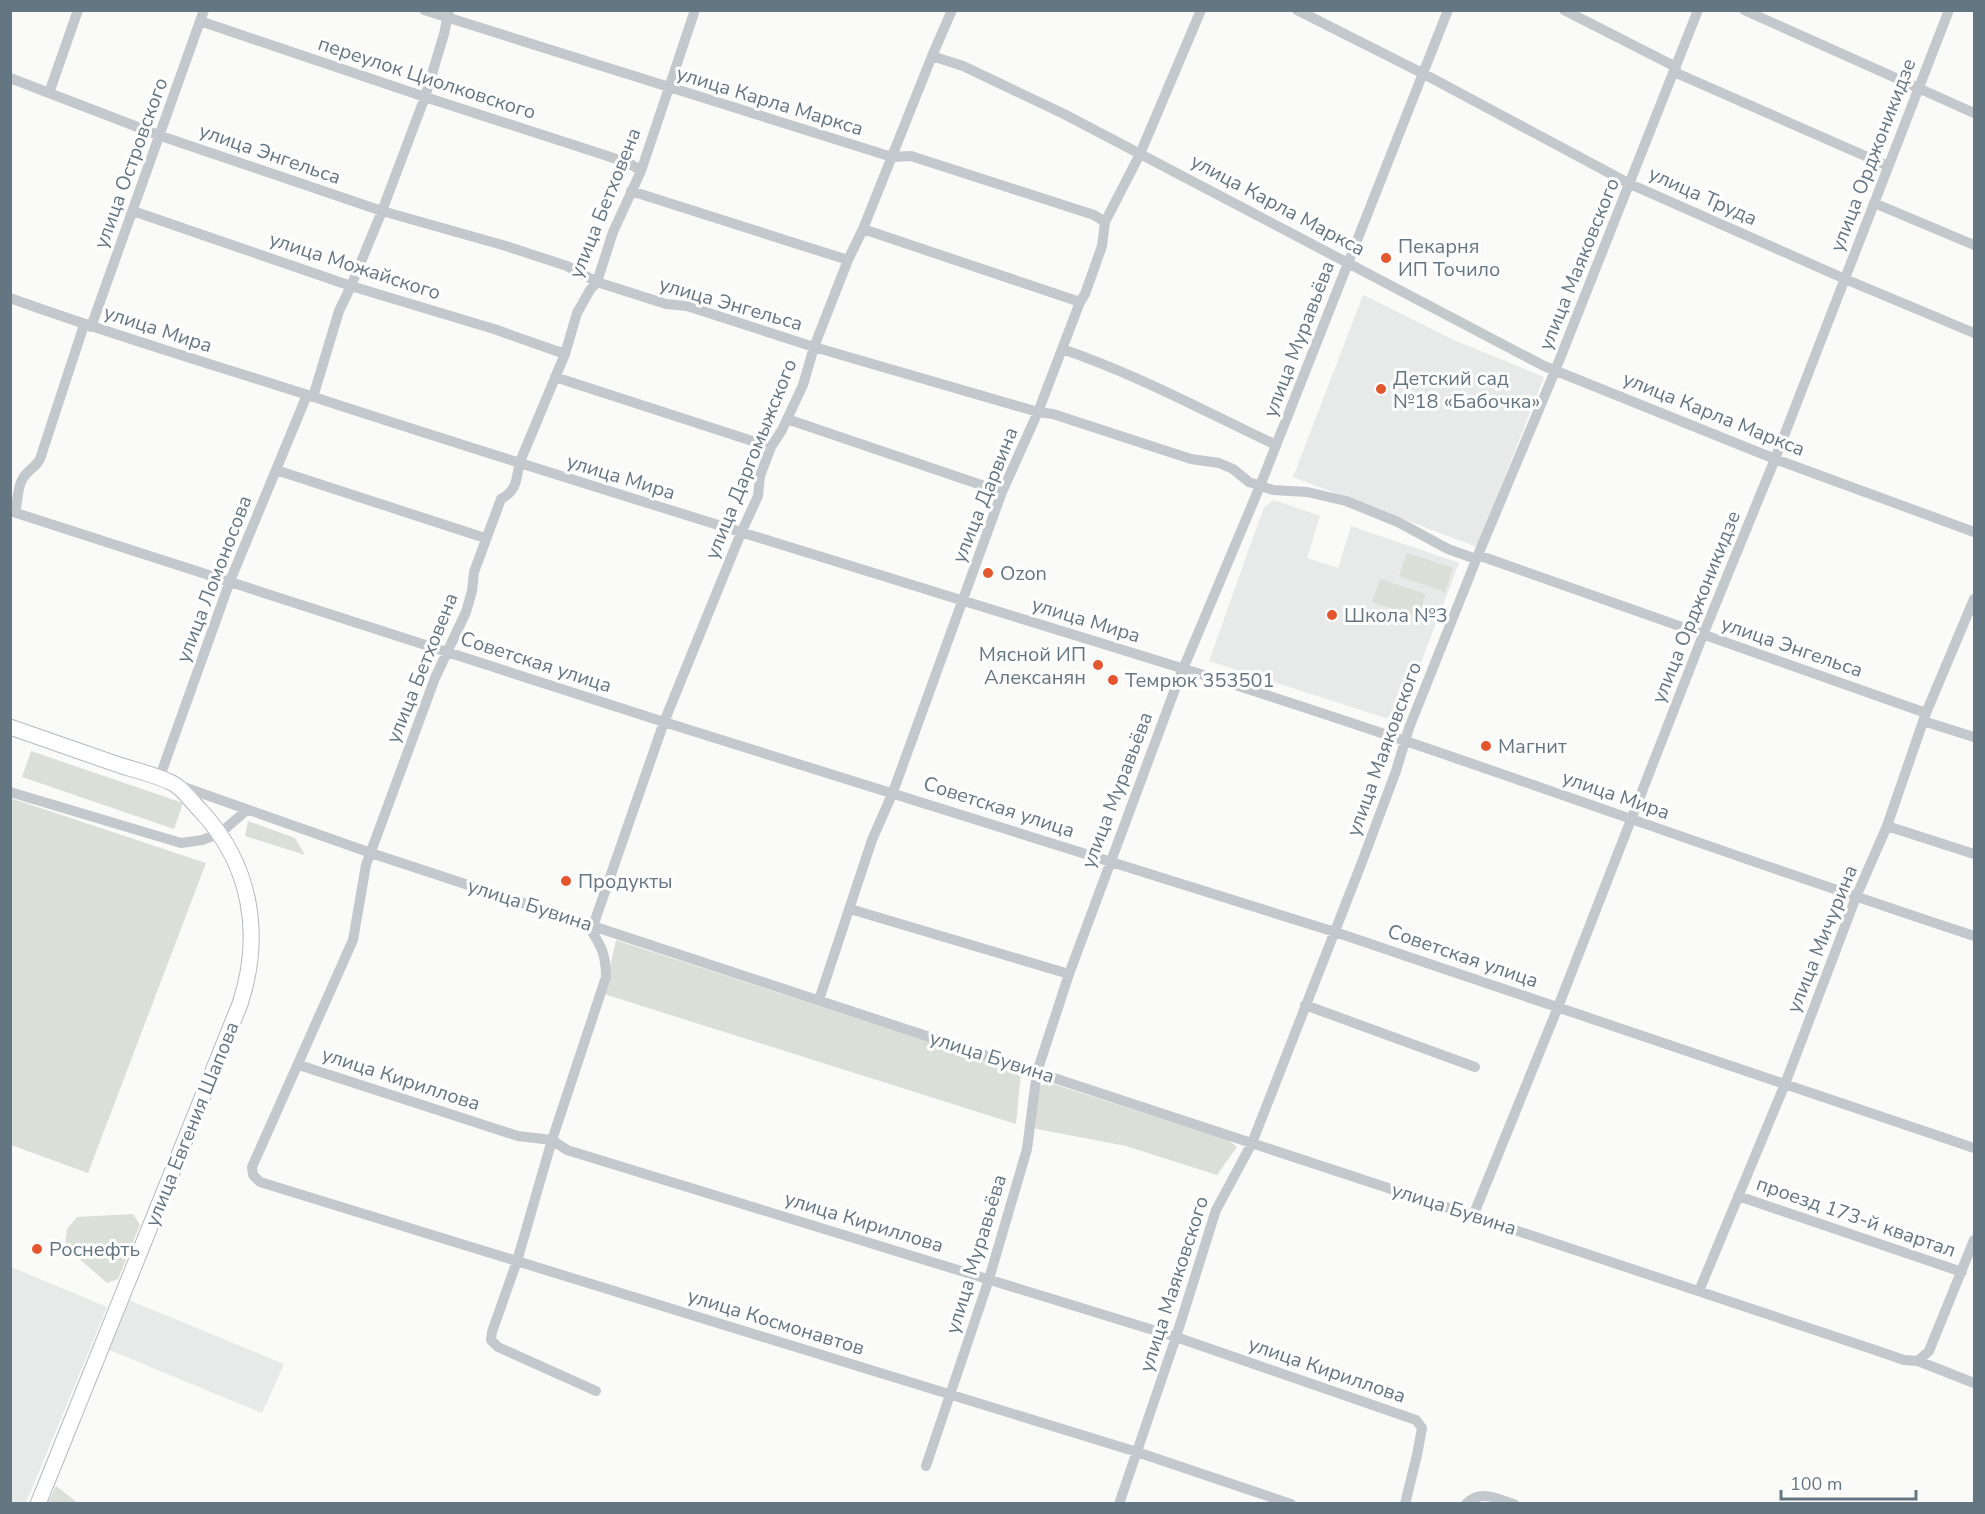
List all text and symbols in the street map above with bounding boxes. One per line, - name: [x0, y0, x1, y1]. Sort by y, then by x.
- street label: переулок Циолковского: [315, 30, 539, 126]
- street label: улица Орджоникидзе: [1824, 54, 1922, 256]
- street label: улица Карла Маркса: [673, 60, 867, 142]
- street label: улица Островского: [88, 74, 174, 252]
- street label: улица Энгельса: [196, 117, 344, 191]
- street label: улица Бетховена: [563, 124, 647, 282]
- street label: улица Карла Маркса: [1186, 148, 1370, 262]
- street label: улица Труда: [1645, 160, 1761, 232]
- street label: улица Маяковского: [1532, 174, 1626, 354]
- street label: улица Можайского: [266, 226, 444, 306]
- place label: Пекарня ИП Точило: [1398, 233, 1500, 283]
- marker: Пекарня ИП Точило: [1379, 251, 1393, 265]
- street label: улица Муравьёва: [1257, 257, 1341, 421]
- street label: улица Энгельса: [656, 271, 806, 337]
- street label: улица Мира: [100, 299, 216, 359]
- street label: улица Даргомыжского: [698, 355, 804, 563]
- place label: Детский сад №18 «Бабочка»: [1393, 365, 1540, 415]
- street label: улица Карла Маркса: [1619, 365, 1809, 463]
- marker: Детский сад №18 «Бабочка»: [1374, 382, 1388, 396]
- street label: улица Дарвина: [945, 423, 1025, 567]
- street label: улица Мира: [563, 448, 679, 506]
- street label: улица Ломоносова: [170, 491, 258, 667]
- street label: улица Орджоникидзе: [1645, 507, 1747, 707]
- place label: Ozon: [1000, 560, 1047, 587]
- marker: Ozon: [981, 566, 995, 580]
- street label: улица Бетховена: [380, 589, 464, 747]
- street label: улица Мира: [1028, 591, 1144, 649]
- place label: Школа №3: [1344, 602, 1448, 629]
- marker: Школа №3: [1325, 608, 1339, 622]
- street label: улица Энгельса: [1718, 610, 1866, 684]
- street label: Советская улица: [457, 625, 615, 699]
- place label: Мясной ИП Алексанян: [979, 641, 1086, 691]
- marker: Мясной ИП Алексанян: [1091, 658, 1105, 672]
- street label: улица Маяковского: [1340, 658, 1428, 840]
- place label: Темрюк 353501: [1125, 667, 1274, 694]
- marker: Темрюк 353501: [1106, 673, 1120, 687]
- street label: улица Муравьёва: [1075, 708, 1159, 872]
- place label: Магнит: [1498, 733, 1567, 760]
- marker: Магнит: [1479, 739, 1493, 753]
- street label: улица Мира: [1558, 764, 1674, 826]
- street label: Советская улица: [920, 770, 1078, 844]
- street label: улица Мичурина: [1780, 861, 1864, 1017]
- place label: Продукты: [578, 868, 673, 895]
- street label: улица Бувина: [464, 872, 596, 938]
- marker: Продукты: [559, 874, 573, 888]
- street label: Советская улица: [1384, 918, 1542, 994]
- street label: улица Евгения Шапова: [138, 1017, 246, 1231]
- street label: улица Бувина: [926, 1024, 1058, 1090]
- street label: улица Кириллова: [318, 1041, 484, 1117]
- street label: проезд 173-й квартал: [1753, 1170, 1959, 1264]
- street label: улица Муравьёва: [939, 1171, 1013, 1337]
- street label: улица Бувина: [1388, 1176, 1520, 1242]
- street label: улица Кириллова: [781, 1185, 947, 1259]
- street label: улица Маяковского: [1133, 1192, 1215, 1376]
- place label: Роснефть: [49, 1236, 140, 1263]
- marker: Роснефть: [30, 1242, 44, 1256]
- street label: улица Космонавтов: [684, 1282, 868, 1362]
- street label: улица Кириллова: [1245, 1330, 1409, 1410]
- scale bar: [1781, 1463, 1916, 1501]
- text: 100 m: [1790, 1472, 1842, 1496]

